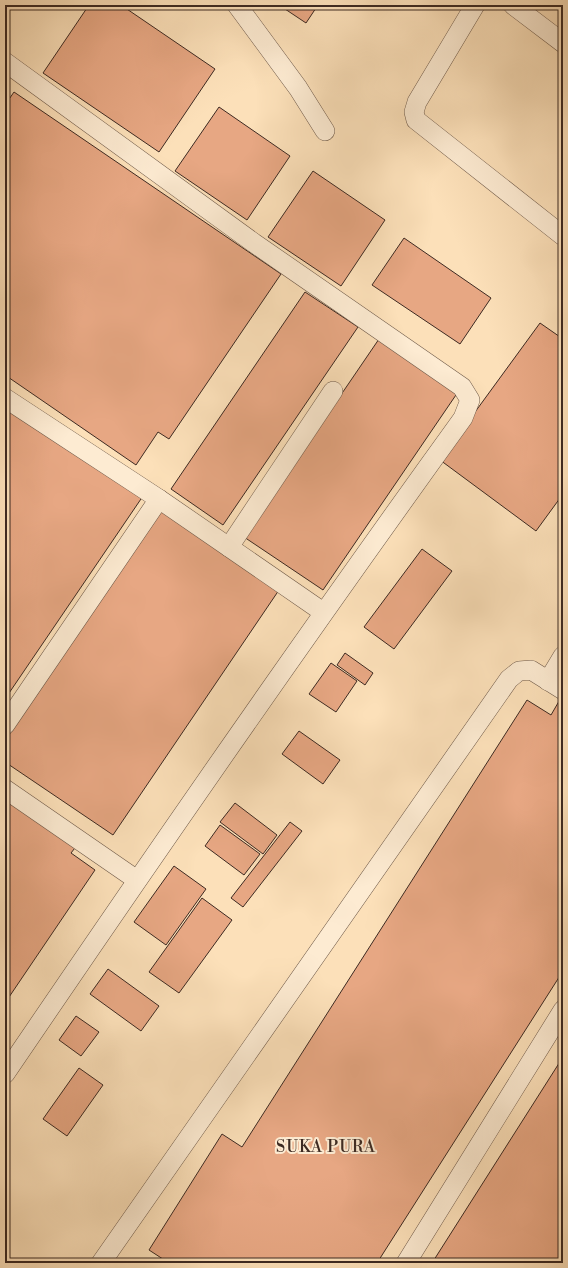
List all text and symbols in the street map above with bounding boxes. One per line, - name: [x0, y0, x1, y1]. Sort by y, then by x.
- district label: SUKA PURA: [276, 1137, 376, 1157]

